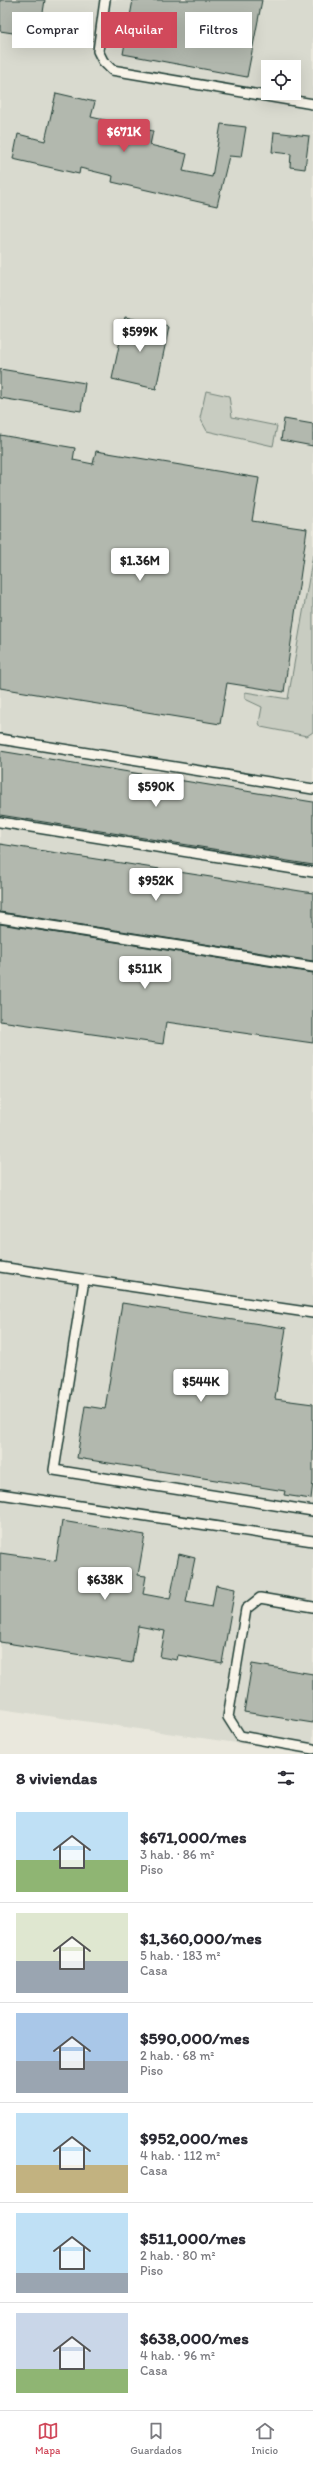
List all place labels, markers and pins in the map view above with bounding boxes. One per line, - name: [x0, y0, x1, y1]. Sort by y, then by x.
- pin: $671K: [96, 119, 152, 153]
- pin: $599K: [112, 319, 168, 353]
- pin: $1.36M: [107, 548, 173, 582]
- pin: $590K: [128, 774, 184, 808]
- pin: $952K: [128, 868, 184, 902]
- pin: $511K: [117, 956, 173, 990]
- pin: $544K: [173, 1369, 229, 1403]
- pin: $638K: [77, 1567, 133, 1601]

